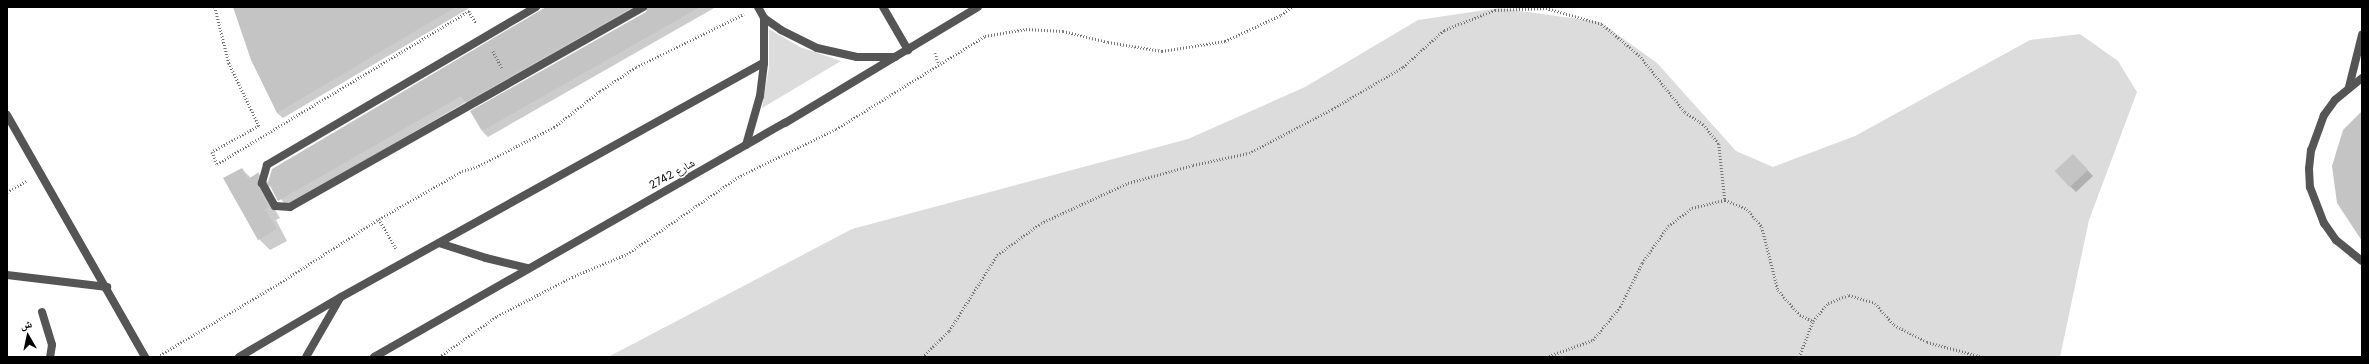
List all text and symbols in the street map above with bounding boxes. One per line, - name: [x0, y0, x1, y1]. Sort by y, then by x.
- street label: شارع 2742: [647, 156, 697, 192]
- north arrow: [8, 316, 48, 356]
- text: ش: [19, 316, 33, 332]

